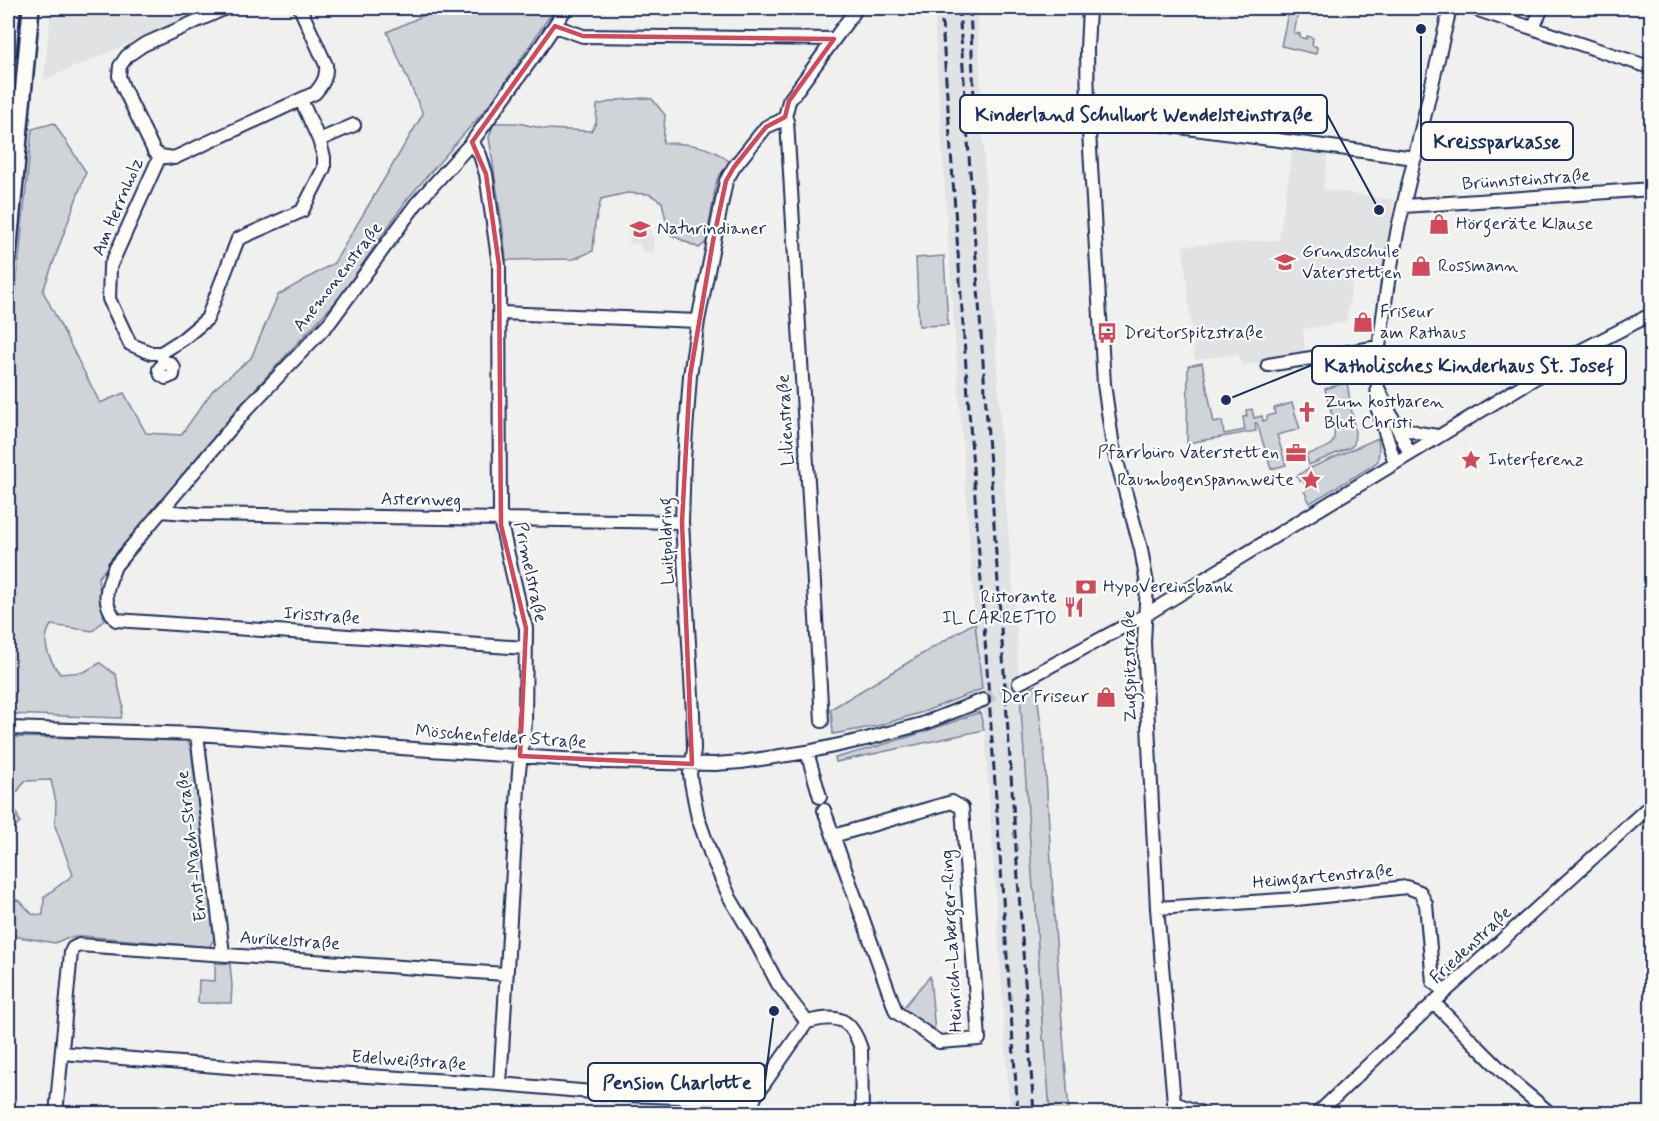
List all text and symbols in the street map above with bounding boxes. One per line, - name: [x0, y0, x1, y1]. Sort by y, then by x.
- callout: Kinderland Schulhort Wendelsteinstraße: [960, 95, 1327, 133]
- text: Kinderland Schulhort Wendelsteinstraße: [975, 102, 1313, 129]
- callout: Kreissparkasse: [1421, 122, 1573, 160]
- text: Kreissparkasse: [1433, 129, 1561, 156]
- street label: Am Herrnholz: [87, 154, 150, 260]
- street label: Brünnsteinstraße: [1461, 164, 1591, 196]
- shop icon: Hörgeräte Klause: [1427, 212, 1451, 236]
- place label: Hörgeräte Klause: [1456, 212, 1594, 238]
- street label: Anemonenstraße: [288, 217, 389, 337]
- school or university icon: Naturindianer: [628, 217, 652, 241]
- place label: Naturindianer: [657, 217, 767, 241]
- place label: Grundschule Vaterstetten: [1302, 240, 1402, 285]
- school or university icon: Grundschule Vaterstetten: [1273, 250, 1297, 274]
- shop icon: Rossmann: [1409, 254, 1433, 278]
- place label: Rossmann: [1438, 254, 1518, 278]
- place label: Friseur am Rathaus: [1380, 300, 1466, 345]
- shop icon: Friseur am Rathaus: [1351, 310, 1375, 334]
- bus stop icon: Dreitorspitzstraße: [1095, 321, 1119, 345]
- place label: Dreitorspitzstraße: [1124, 321, 1264, 345]
- callout: Katholisches Kinderhaus St. Josef: [1312, 346, 1626, 384]
- text: Katholisches Kinderhaus St. Josef: [1324, 353, 1614, 380]
- street label: Lilienstraße: [772, 373, 800, 466]
- place label: Zum kostbaren Blut Christi: [1324, 390, 1444, 435]
- church icon: Zum kostbaren Blut Christi: [1295, 400, 1319, 424]
- place label: Pfarrbüro Vaterstetten: [1098, 441, 1279, 465]
- office icon: Pfarrbüro Vaterstetten: [1284, 441, 1308, 465]
- place icon: Interferenz: [1459, 448, 1483, 472]
- place label: Interferenz: [1488, 448, 1584, 472]
- place label: Raumbogenspannweite: [1117, 468, 1294, 492]
- place icon: Raumbogenspannweite: [1299, 468, 1323, 492]
- street label: Asternweg: [381, 487, 461, 513]
- street label: Luitpoldring: [653, 497, 683, 585]
- street label: Primelstraße: [508, 519, 552, 625]
- bank icon: HypoVereinsbank: [1074, 575, 1098, 599]
- place label: HypoVereinsbank: [1103, 575, 1233, 599]
- place label: Ristorante IL CARRETTO: [942, 585, 1057, 630]
- restaurant icon: Ristorante IL CARRETTO: [1062, 595, 1086, 619]
- street label: Irisstraße: [283, 601, 361, 631]
- street label: Zugspitzstraße: [1117, 609, 1145, 722]
- place label: Der Friseur: [1001, 685, 1090, 709]
- shop icon: Der Friseur: [1094, 685, 1118, 709]
- street label: Möschenfelder Straße: [414, 719, 588, 755]
- street label: Ernst-Mach-Straße: [171, 769, 213, 923]
- street label: Heinrich-Laberger-Ring: [935, 849, 971, 1033]
- street label: Heimgartenstraße: [1251, 859, 1395, 897]
- street label: Friedenstraße: [1425, 901, 1517, 989]
- street label: Aurikelstraße: [239, 926, 341, 956]
- street label: Edelweißstraße: [350, 1045, 468, 1077]
- callout: Pension Charlotte: [588, 1063, 765, 1101]
- text: Pension Charlotte: [602, 1070, 752, 1097]

